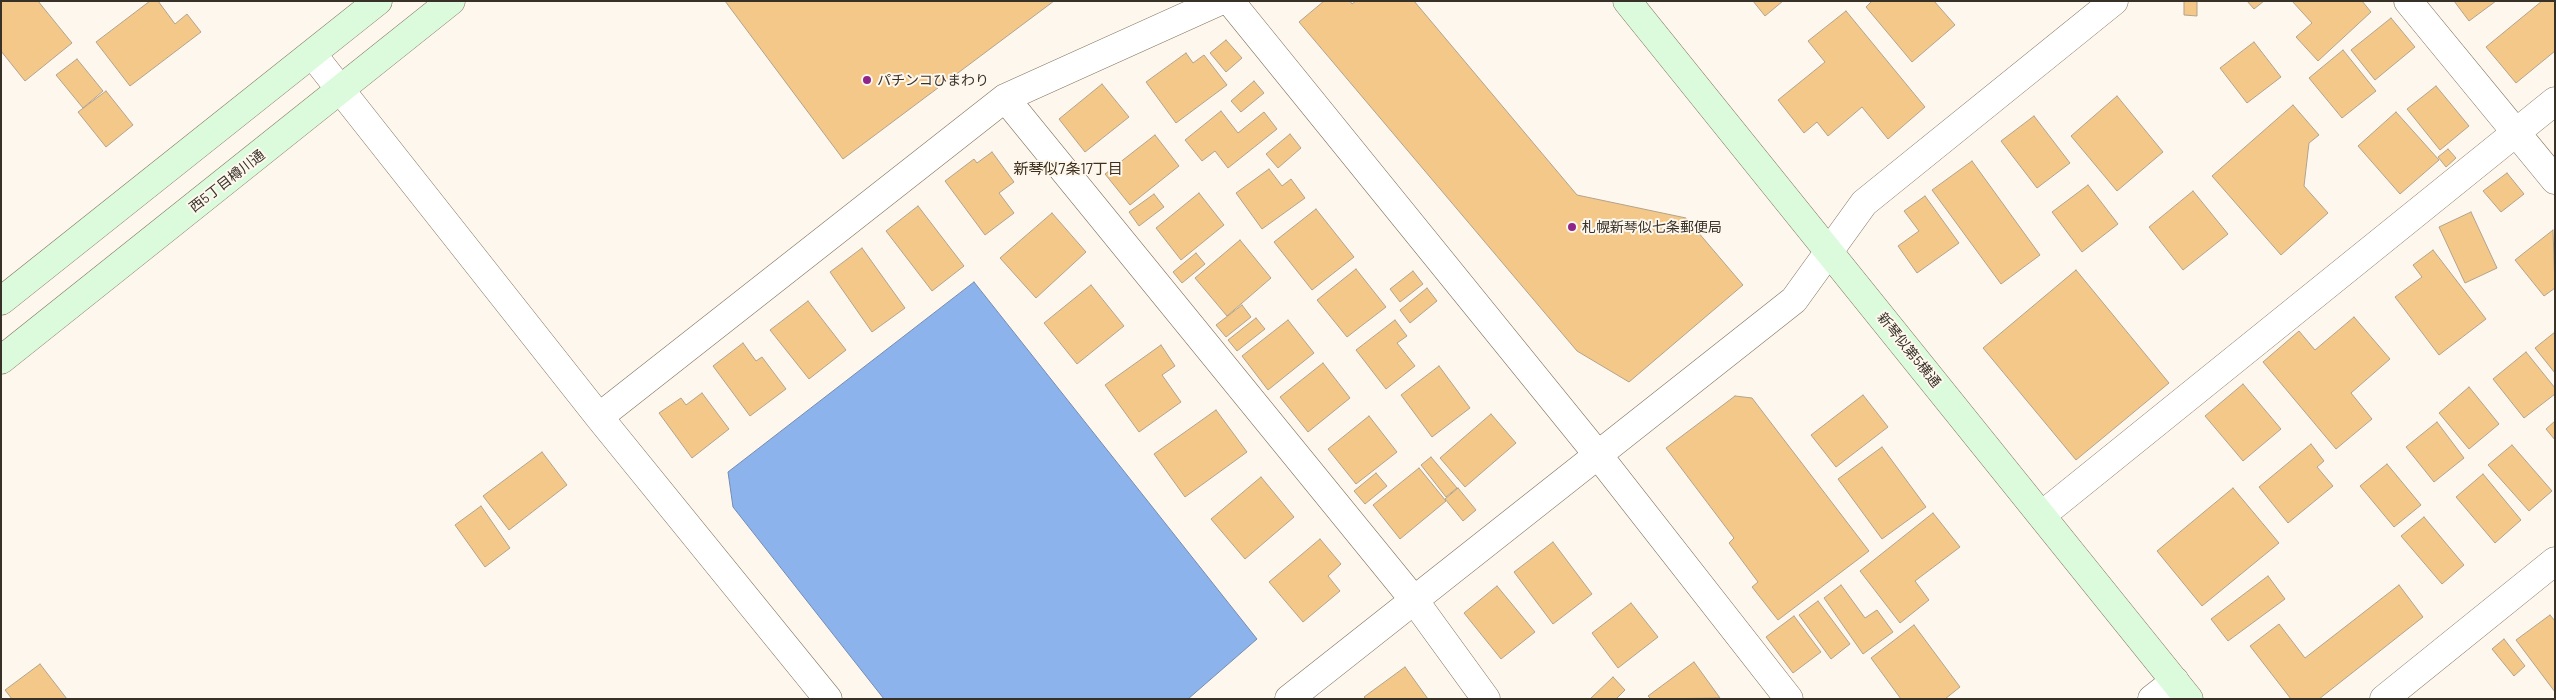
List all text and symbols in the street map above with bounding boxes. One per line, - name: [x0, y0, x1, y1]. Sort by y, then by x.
- place label: パチンコひまわり: [877, 72, 989, 88]
- marker: パチンコひまわり: [861, 74, 873, 86]
- street label: 西5丁目樽川通: [186, 146, 268, 216]
- district label: 新琴似7条17丁目: [1013, 160, 1123, 178]
- place label: 札幌新琴似七条郵便局: [1582, 219, 1722, 235]
- marker: 札幌新琴似七条郵便局: [1566, 221, 1578, 233]
- street label: 新琴似第5横通: [1874, 309, 1944, 391]

